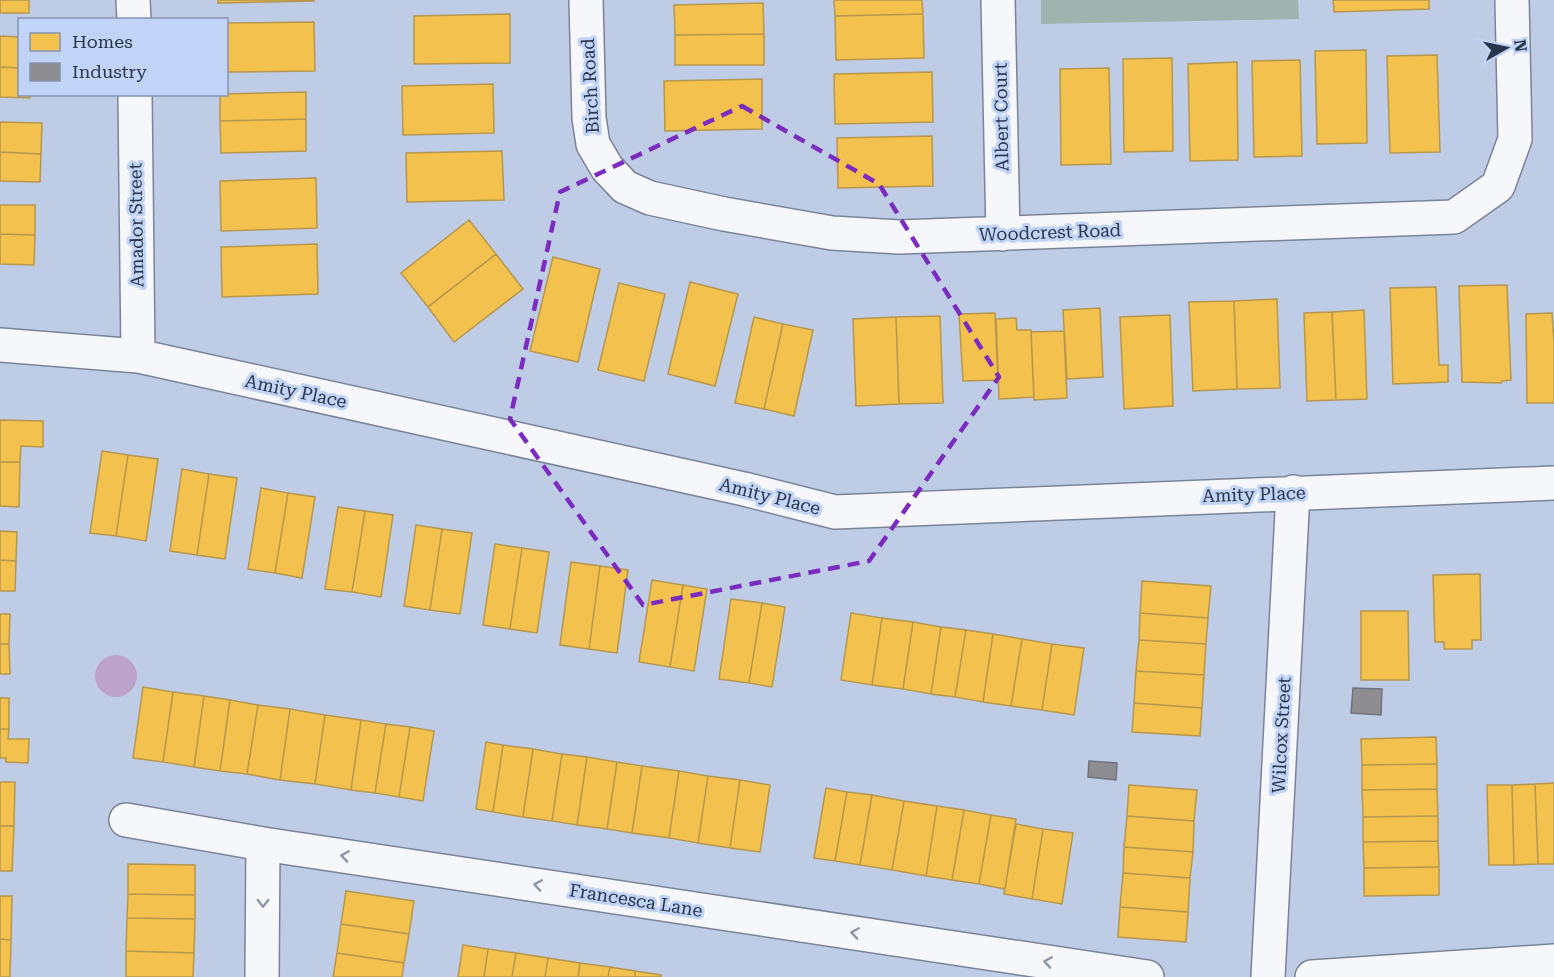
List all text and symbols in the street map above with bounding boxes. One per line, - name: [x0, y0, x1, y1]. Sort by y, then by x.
- legend: [18, 18, 228, 96]
- north arrow: [1476, 18, 1536, 78]
- text: Homes: [72, 31, 133, 52]
- street label: Birch Road: [577, 37, 603, 134]
- text: N: [1510, 38, 1531, 53]
- text: Industry: [72, 61, 147, 82]
- street label: Albert Court: [990, 62, 1012, 171]
- street label: Amador Street: [124, 162, 148, 288]
- street label: Woodcrest Road: [978, 219, 1122, 245]
- street label: Amity Place: [243, 370, 349, 412]
- street label: Amity Place: [717, 473, 823, 519]
- street label: Amity Place: [1202, 482, 1306, 506]
- street label: Wilcox Street: [1267, 676, 1295, 794]
- one-way arrow: [340, 851, 349, 863]
- street label: Francesca Lane: [568, 879, 704, 921]
- one-way arrow: [533, 880, 542, 892]
- one-way arrow: [257, 898, 269, 907]
- one-way arrow: [850, 928, 860, 940]
- one-way arrow: [1043, 957, 1053, 969]

